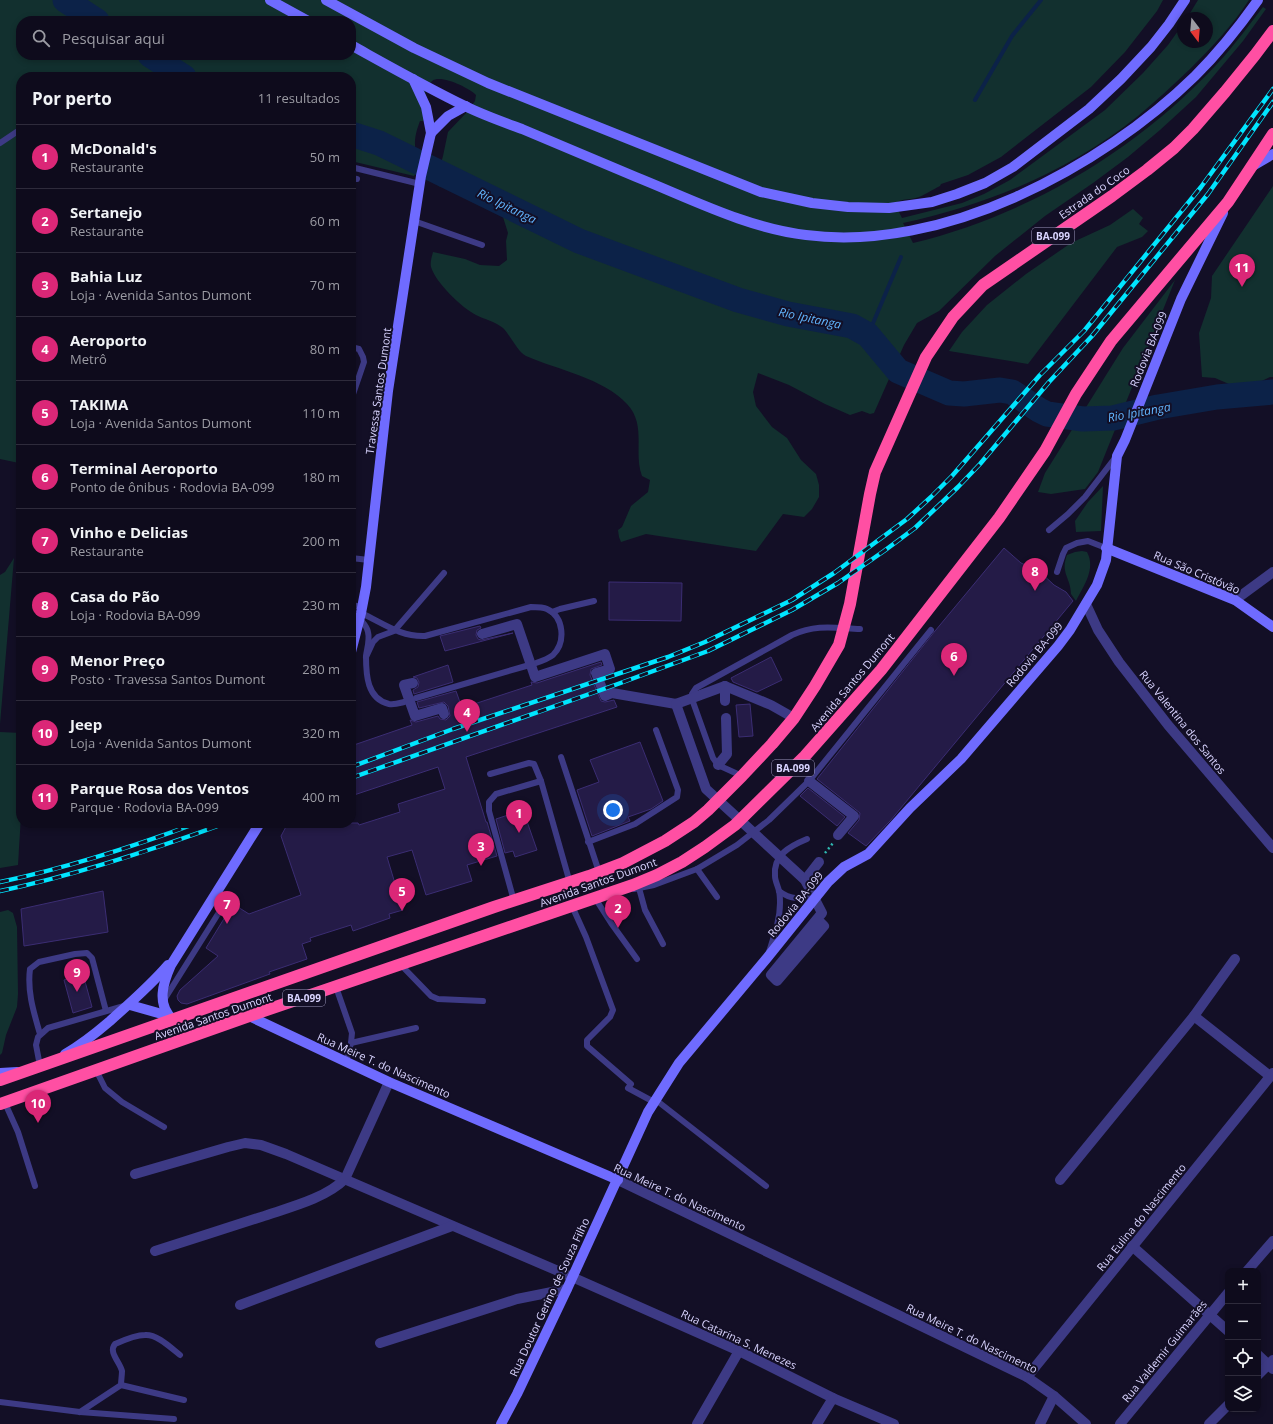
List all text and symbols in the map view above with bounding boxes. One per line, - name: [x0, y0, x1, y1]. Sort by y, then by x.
- north arrow: [1177, 12, 1213, 48]
- search box: [16, 16, 356, 60]
- icon: search: [30, 27, 52, 49]
- text: Pesquisar aqui: [62, 28, 165, 48]
- text: Por perto: [32, 87, 112, 110]
- text: 11 resultados: [258, 89, 340, 107]
- text: McDonald's: [70, 138, 157, 158]
- text: 1: [41, 148, 49, 166]
- text: 50 m: [310, 148, 340, 166]
- text: Restaurante: [70, 158, 144, 176]
- street label: Estrada do Coco: [1056, 162, 1133, 222]
- water label: Rio Ipitanga: [475, 184, 540, 228]
- text: Sertanejo: [70, 202, 142, 222]
- text: 2: [41, 212, 49, 230]
- text: 60 m: [310, 212, 340, 230]
- text: Restaurante: [70, 222, 144, 240]
- road number: BA-099: [1032, 228, 1074, 244]
- pin: 11: [1229, 254, 1255, 287]
- text: Bahia Luz: [70, 266, 142, 286]
- text: 3: [41, 276, 49, 294]
- text: 70 m: [310, 276, 340, 294]
- text: Loja · Avenida Santos Dumont: [70, 286, 251, 304]
- water label: Rio Ipitanga: [777, 303, 843, 333]
- street label: Rodovia BA-099: [1126, 309, 1170, 389]
- street label: Travessa Santos Dumont: [362, 327, 394, 455]
- text: Aeroporto: [70, 330, 147, 350]
- text: 4: [41, 340, 49, 358]
- text: 80 m: [310, 340, 340, 358]
- text: Metrô: [70, 350, 107, 368]
- text: TAKIMA: [70, 394, 128, 414]
- water label: Rio Ipitanga: [1106, 398, 1172, 426]
- text: 5: [41, 404, 49, 422]
- text: 110 m: [302, 404, 340, 422]
- text: Loja · Avenida Santos Dumont: [70, 414, 251, 432]
- text: Terminal Aeroporto: [70, 458, 218, 478]
- text: 6: [41, 468, 49, 486]
- text: 180 m: [302, 468, 340, 486]
- text: Ponto de ônibus · Rodovia BA-099: [70, 478, 275, 496]
- text: Vinho e Delicias: [70, 522, 188, 542]
- text: 7: [41, 532, 49, 550]
- text: 200 m: [302, 532, 340, 550]
- text: Restaurante: [70, 542, 144, 560]
- street label: Rua São Cristóvão: [1152, 547, 1243, 597]
- pin: 8: [1022, 558, 1048, 591]
- text: Casa do Pão: [70, 586, 159, 606]
- text: 8: [41, 596, 49, 614]
- text: 230 m: [302, 596, 340, 614]
- text: Loja · Rodovia BA-099: [70, 606, 200, 624]
- street label: Rodovia BA-099: [1002, 618, 1066, 690]
- street label: Avenida Santos Dumont: [807, 630, 898, 734]
- pin: 6: [941, 643, 967, 676]
- text: Menor Preço: [70, 650, 165, 670]
- text: 9: [41, 660, 49, 678]
- text: 280 m: [302, 660, 340, 678]
- street label: Rua Valentina dos Santos: [1136, 667, 1230, 777]
- text: Posto · Travessa Santos Dumont: [70, 670, 265, 688]
- pin: 4: [454, 699, 480, 732]
- text: Jeep: [70, 714, 102, 734]
- text: 10: [38, 724, 52, 742]
- text: 320 m: [302, 724, 340, 742]
- text: Loja · Avenida Santos Dumont: [70, 734, 251, 752]
- road number: BA-099: [772, 760, 814, 776]
- text: Parque Rosa dos Ventos: [70, 778, 249, 798]
- text: 11: [38, 788, 52, 806]
- text: 400 m: [302, 788, 340, 806]
- text: Parque · Rodovia BA-099: [70, 798, 219, 816]
- pin: 1: [506, 800, 532, 833]
- your location: [603, 800, 623, 820]
- pin: 3: [468, 833, 494, 866]
- street label: Avenida Santos Dumont: [537, 854, 659, 910]
- street label: Rodovia BA-099: [764, 868, 826, 940]
- pin: 5: [389, 878, 415, 911]
- pin: 7: [214, 891, 240, 924]
- pin: 2: [605, 895, 631, 928]
- pin: 9: [64, 959, 90, 992]
- street label: Avenida Santos Dumont: [152, 989, 274, 1043]
- road number: BA-099: [283, 990, 325, 1006]
- street label: Rua Meire T. do Nascimento: [315, 1029, 453, 1101]
- pin: 10: [25, 1090, 51, 1123]
- street label: Rua Meire T. do Nascimento: [611, 1160, 749, 1234]
- street label: Rua Eulina do Nascimento: [1093, 1160, 1189, 1274]
- street label: Rua Doutor Gerino de Souza Filho: [506, 1215, 593, 1379]
- map controls: [1225, 1268, 1261, 1412]
- button: +: [1225, 1268, 1261, 1304]
- street label: Rua Valdemir Guimarães: [1118, 1297, 1210, 1405]
- street label: Rua Meire T. do Nascimento: [904, 1300, 1040, 1377]
- button: −: [1225, 1304, 1261, 1340]
- street label: Rua Catarina S. Menezes: [679, 1306, 799, 1372]
- button: locate: [1225, 1340, 1261, 1376]
- button: layers: [1225, 1376, 1261, 1412]

